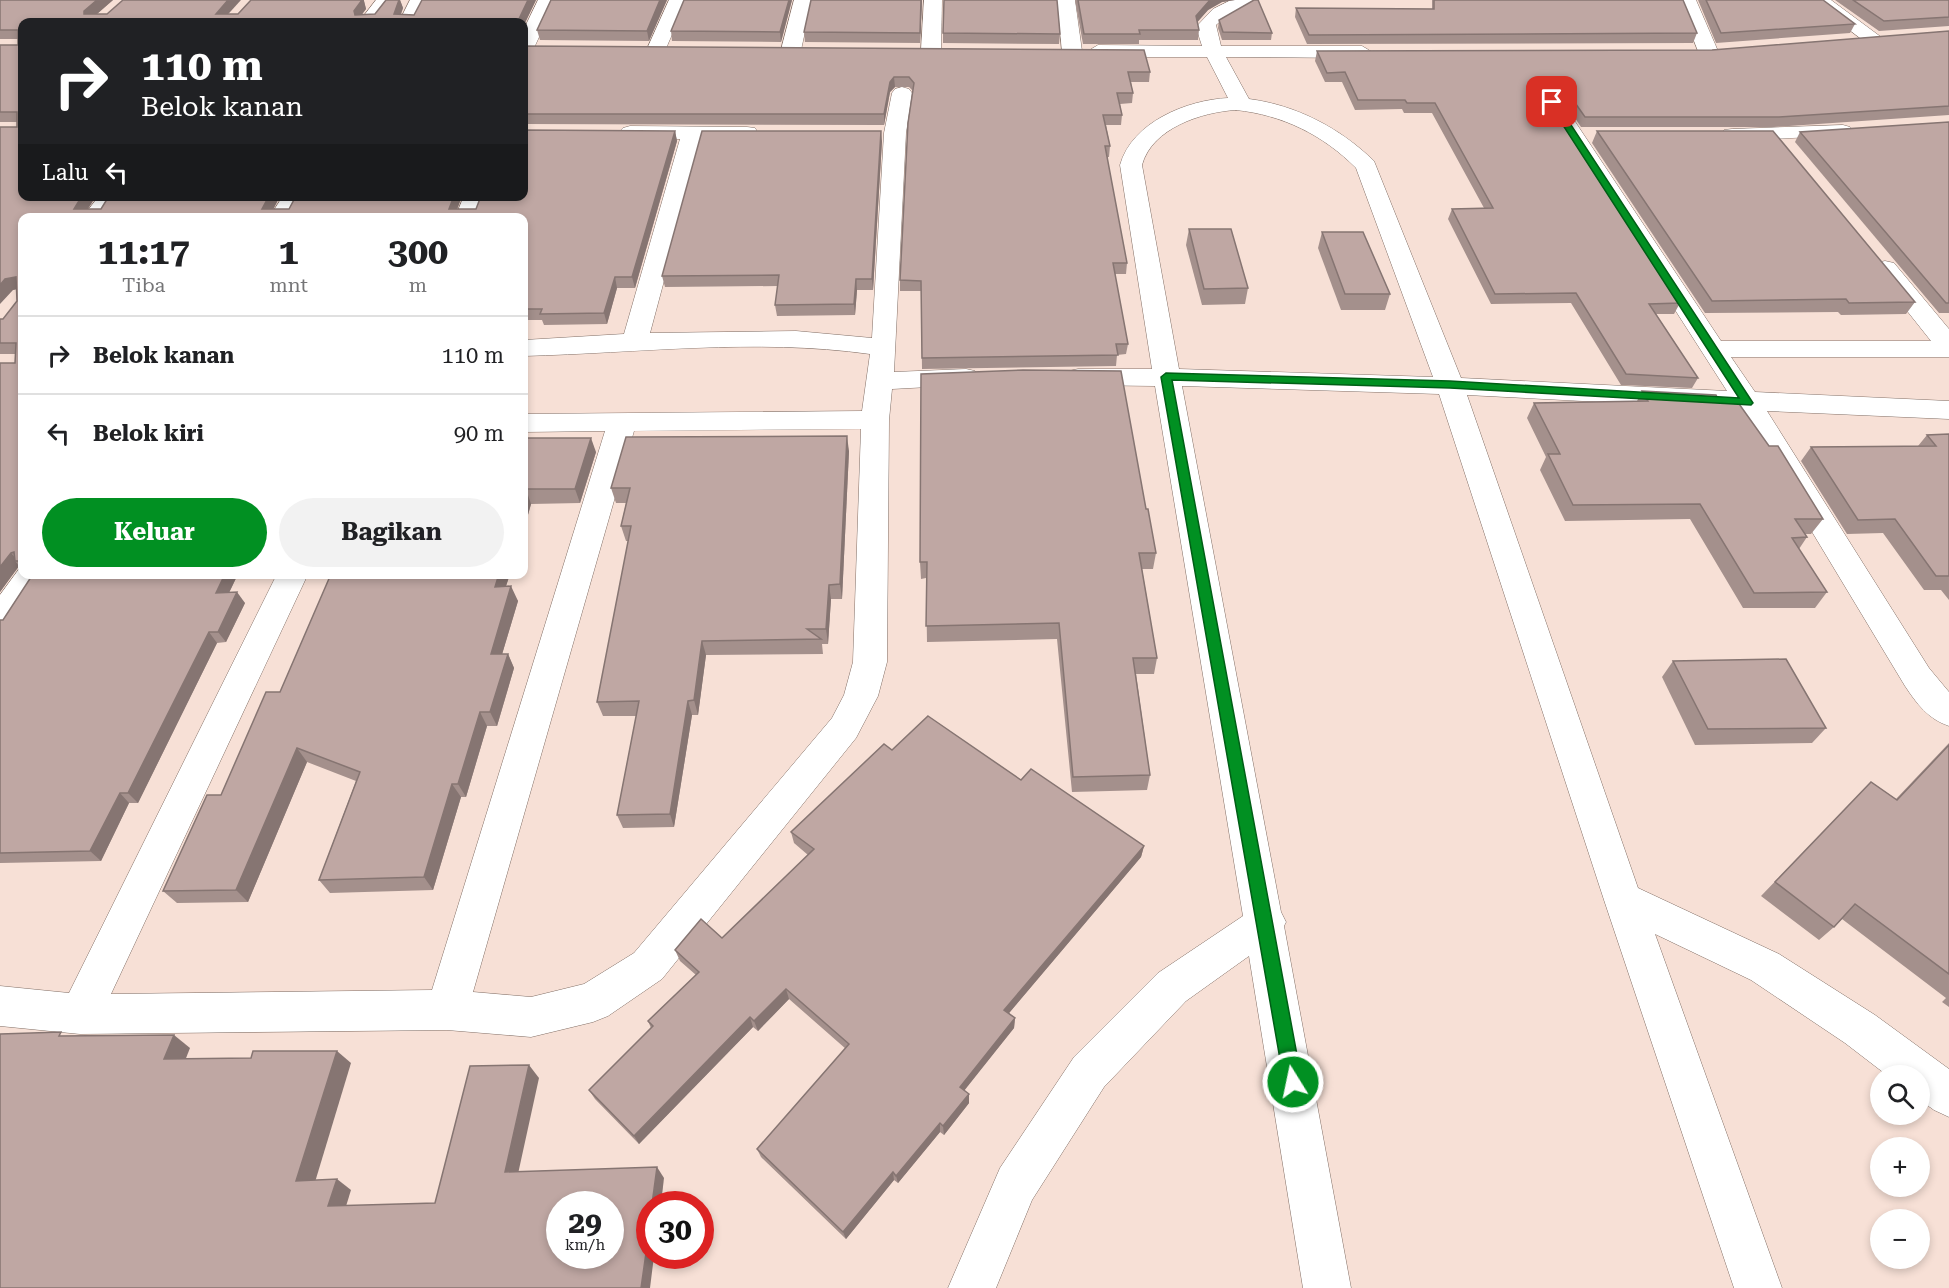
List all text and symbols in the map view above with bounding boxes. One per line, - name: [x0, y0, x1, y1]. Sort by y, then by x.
- text: 110 m: [141, 41, 263, 90]
- icon: right: [42, 42, 120, 120]
- pin: [1526, 76, 1577, 127]
- icon: arrive: [1535, 85, 1568, 118]
- text: Belok kanan: [141, 91, 303, 123]
- icon: left: [100, 156, 133, 189]
- text: Lalu: [42, 160, 88, 185]
- text: 11:17: [98, 231, 190, 273]
- text: 1: [279, 231, 299, 273]
- text: 300: [388, 231, 448, 273]
- text: Tiba: [122, 273, 165, 297]
- text: mnt: [269, 273, 308, 297]
- text: m: [409, 273, 427, 297]
- icon: right: [42, 339, 75, 372]
- text: Belok kanan: [93, 343, 234, 368]
- text: 110 m: [441, 343, 504, 368]
- icon: left: [42, 417, 75, 450]
- text: Belok kiri: [93, 421, 204, 446]
- text: 90 m: [454, 421, 504, 446]
- button: Keluar: [42, 498, 267, 567]
- button: Bagikan: [279, 498, 504, 567]
- position arrow: [1261, 1050, 1325, 1114]
- map controls: [1870, 1065, 1930, 1269]
- button: search: [1870, 1065, 1930, 1125]
- button: +: [1870, 1137, 1930, 1197]
- speed limit sign: 30: [636, 1191, 714, 1269]
- text: 29: [568, 1205, 602, 1240]
- button: −: [1870, 1209, 1930, 1269]
- text: km/h: [565, 1236, 605, 1254]

